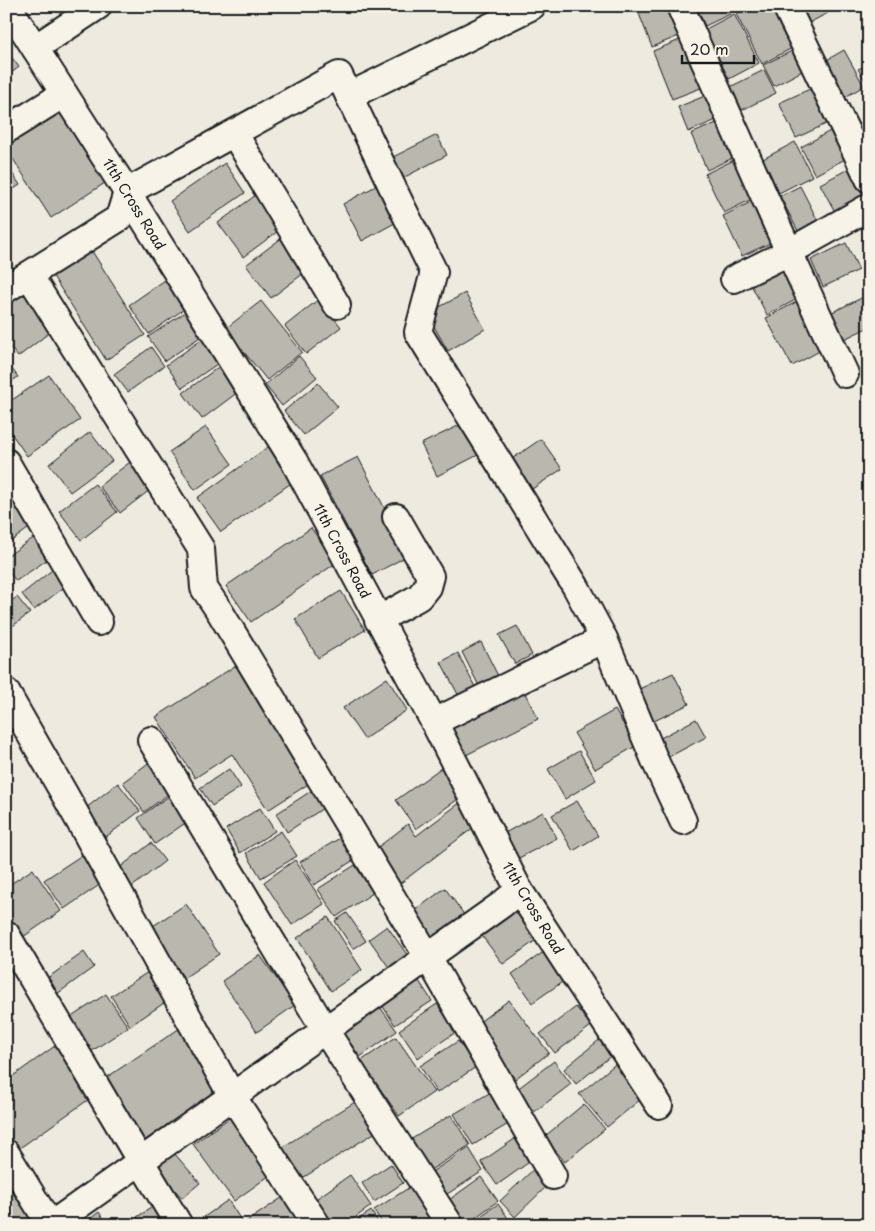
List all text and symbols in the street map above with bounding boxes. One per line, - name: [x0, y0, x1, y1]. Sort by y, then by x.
- scale bar: [682, 32, 755, 64]
- text: 20 m: [690, 37, 729, 60]
- street label: 11th Cross Road: [98, 154, 171, 254]
- street label: 11th Cross Road: [309, 500, 376, 602]
- street label: 11th Cross Road: [497, 857, 569, 958]

